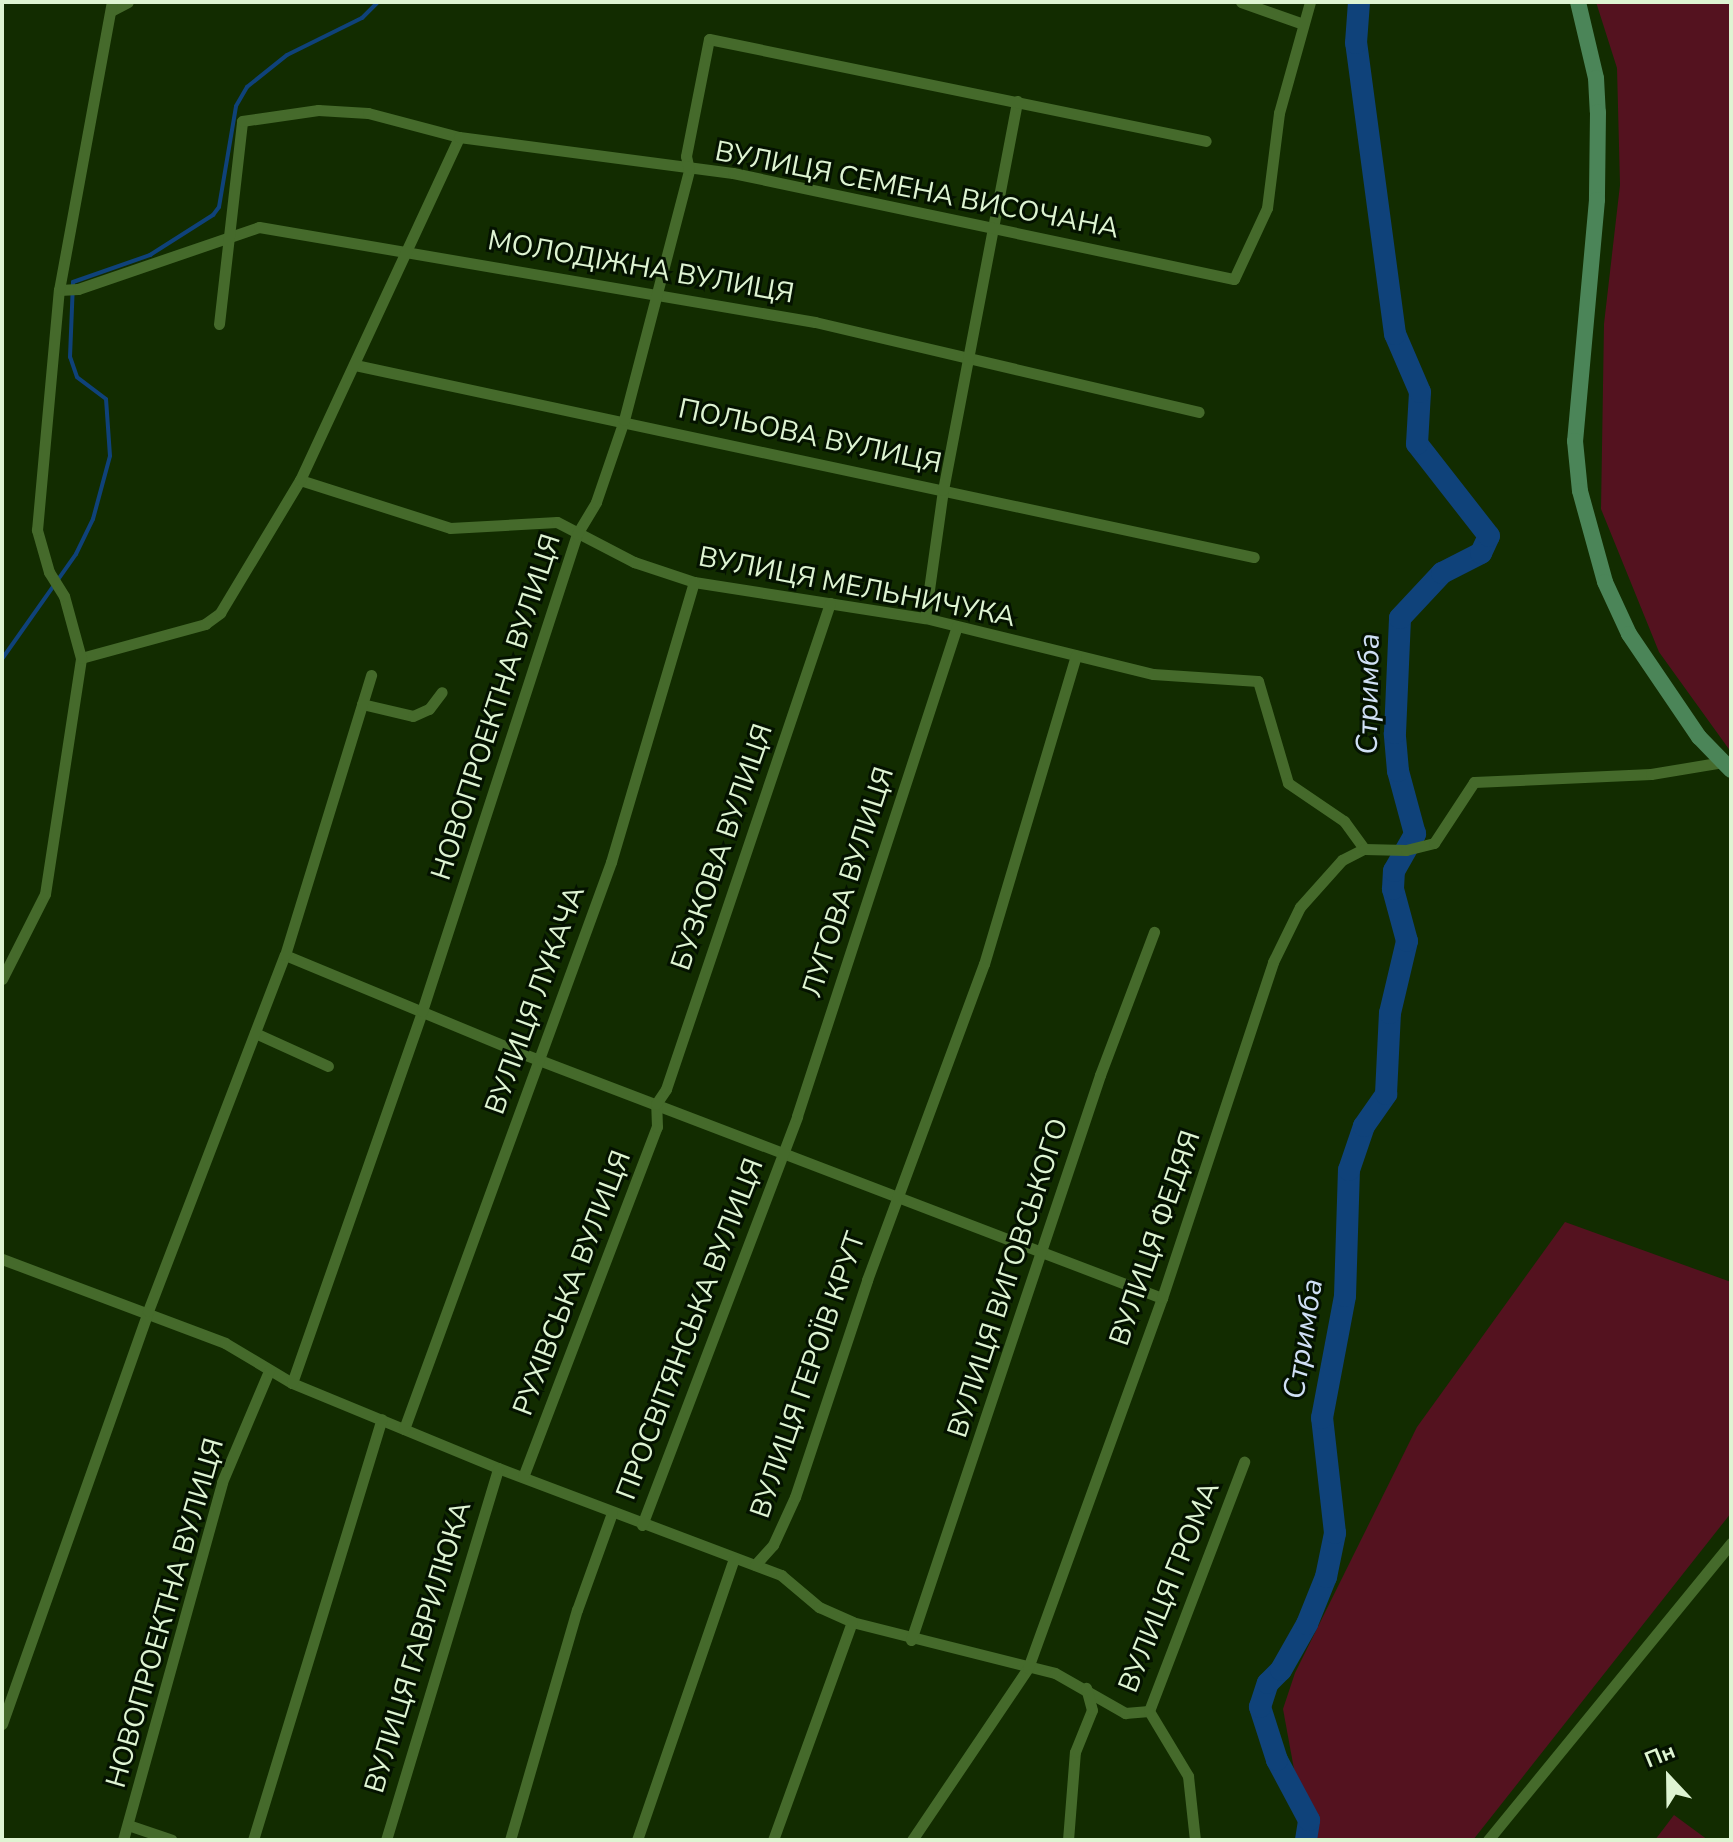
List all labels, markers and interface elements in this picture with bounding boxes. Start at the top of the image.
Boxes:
street label: ВУЛИЦЯ СЕМЕНА ВИСОЧАНА [712,134,1122,246]
street label: МОЛОДІЖНА ВУЛИЦЯ [485,223,797,311]
street label: ПОЛЬОВА ВУЛИЦЯ [675,392,945,480]
street label: НОВОПРОЕКТНА ВУЛИЦЯ [424,530,568,884]
street label: ВУЛИЦЯ МЕЛЬНИЧУКА [696,540,1018,634]
water label: Стримба [1350,633,1388,755]
street label: БУЗКОВА ВУЛИЦЯ [664,719,780,975]
street label: ЛУГОВА ВУЛИЦЯ [795,763,901,1001]
street label: ВУЛИЦЯ ЛУКАЧА [478,881,592,1119]
street label: ВУЛИЦЯ ВИГОВСЬКОГО [940,1114,1076,1442]
street label: ВУЛИЦЯ ФЕДЯЯ [1102,1126,1208,1350]
street label: РУХІВСЬКА ВУЛИЦЯ [506,1146,638,1420]
street label: ПРОСВІТЯНСЬКА ВУЛИЦЯ [609,1154,771,1504]
street label: ВУЛИЦЯ ГЕРОЇВ КРУТ [743,1228,873,1522]
water label: Стримба [1277,1276,1331,1402]
street label: НОВОПРОЕКТНА ВУЛИЦЯ [99,1434,231,1792]
street label: ВУЛИЦЯ ГРОМА [1111,1477,1227,1697]
street label: ВУЛИЦЯ ГАВРИЛЮКА [358,1497,478,1797]
text: Пн [1640,1736,1680,1775]
north arrow [1629,1738,1709,1818]

